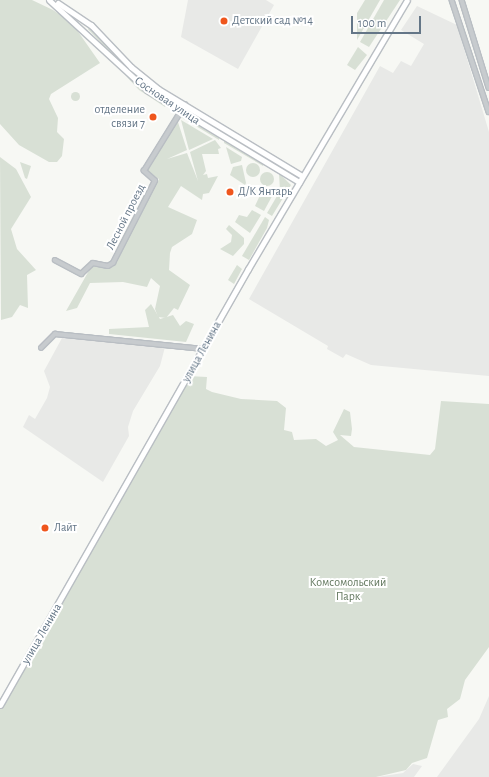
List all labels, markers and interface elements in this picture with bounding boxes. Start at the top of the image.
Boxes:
scale bar [353,8,423,34]
place label: Детский сад №14 [232,14,313,28]
marker: Детский сад №14 [219,16,229,26]
text: 100 m [358,17,386,29]
street label: Сосновая улица [131,74,203,128]
place label: отделение связи 7 [94,103,145,131]
marker: отделение связи 7 [148,112,158,122]
street label: Лесной проезд [103,182,149,252]
place label: Д/К Янтарь [238,185,292,199]
marker: Д/К Янтарь [225,187,235,197]
street label: улица Ленина [179,319,225,385]
place label: Лайт [54,521,77,535]
marker: Лайт [39,522,51,534]
park label: Комсомольский Парк [310,576,386,604]
street label: улица Ленина [19,601,65,667]

